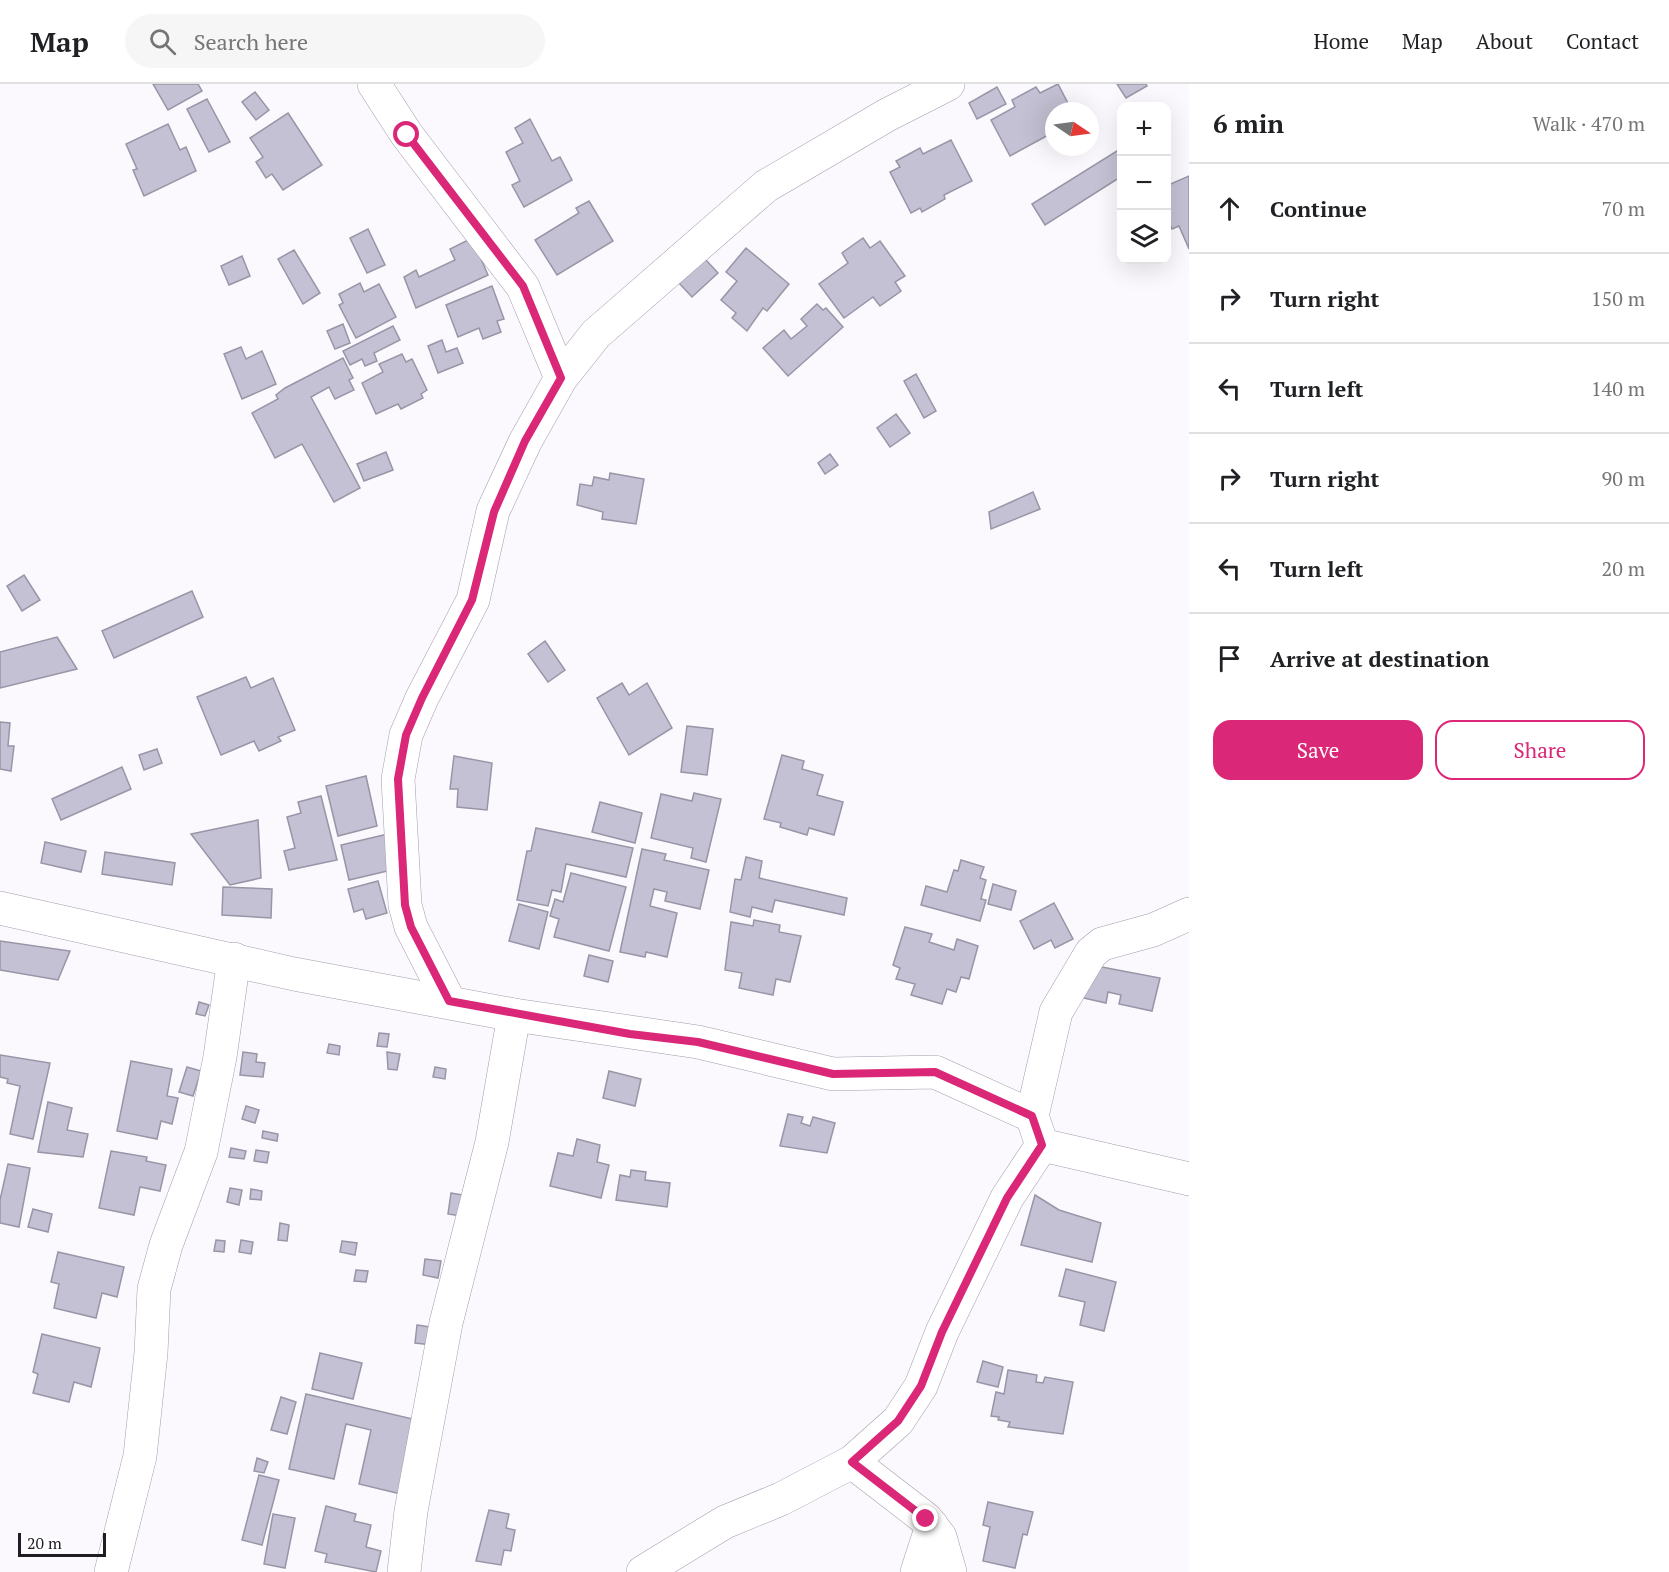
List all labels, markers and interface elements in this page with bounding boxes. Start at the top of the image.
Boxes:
search box [125,14,545,68]
text: Map [30,23,89,60]
icon: search [146,25,179,58]
text: Search here [194,27,308,56]
text: Home [1313,27,1369,55]
text: Map [1402,27,1443,55]
text: About [1476,27,1533,55]
text: Contact [1566,27,1639,55]
north arrow [1045,102,1099,156]
map controls [1117,102,1171,264]
button: + [1117,102,1171,156]
text: 6 min [1213,106,1284,140]
text: Walk · 470 m [1533,110,1645,137]
route start [393,121,419,147]
button: − [1117,156,1171,210]
icon: ahead [1213,192,1246,225]
text: Continue [1270,194,1367,223]
text: 70 m [1602,195,1645,222]
button: layers [1117,210,1171,264]
icon: right [1213,282,1246,315]
text: Turn right [1270,284,1379,313]
text: 150 m [1591,285,1645,312]
icon: left [1213,372,1246,405]
text: Turn left [1270,374,1363,403]
text: 140 m [1591,375,1645,402]
icon: right [1213,462,1246,495]
text: Turn right [1270,464,1379,493]
text: 90 m [1602,465,1645,492]
icon: left [1213,552,1246,585]
text: Turn left [1270,554,1363,583]
text: 20 m [1602,555,1645,582]
icon: arrive [1213,642,1246,675]
text: Arrive at destination [1270,644,1489,673]
button: Save [1213,720,1423,780]
button: Share [1435,720,1645,780]
route end [912,1505,938,1531]
scale bar [18,1530,106,1558]
text: 20 m [27,1532,62,1554]

